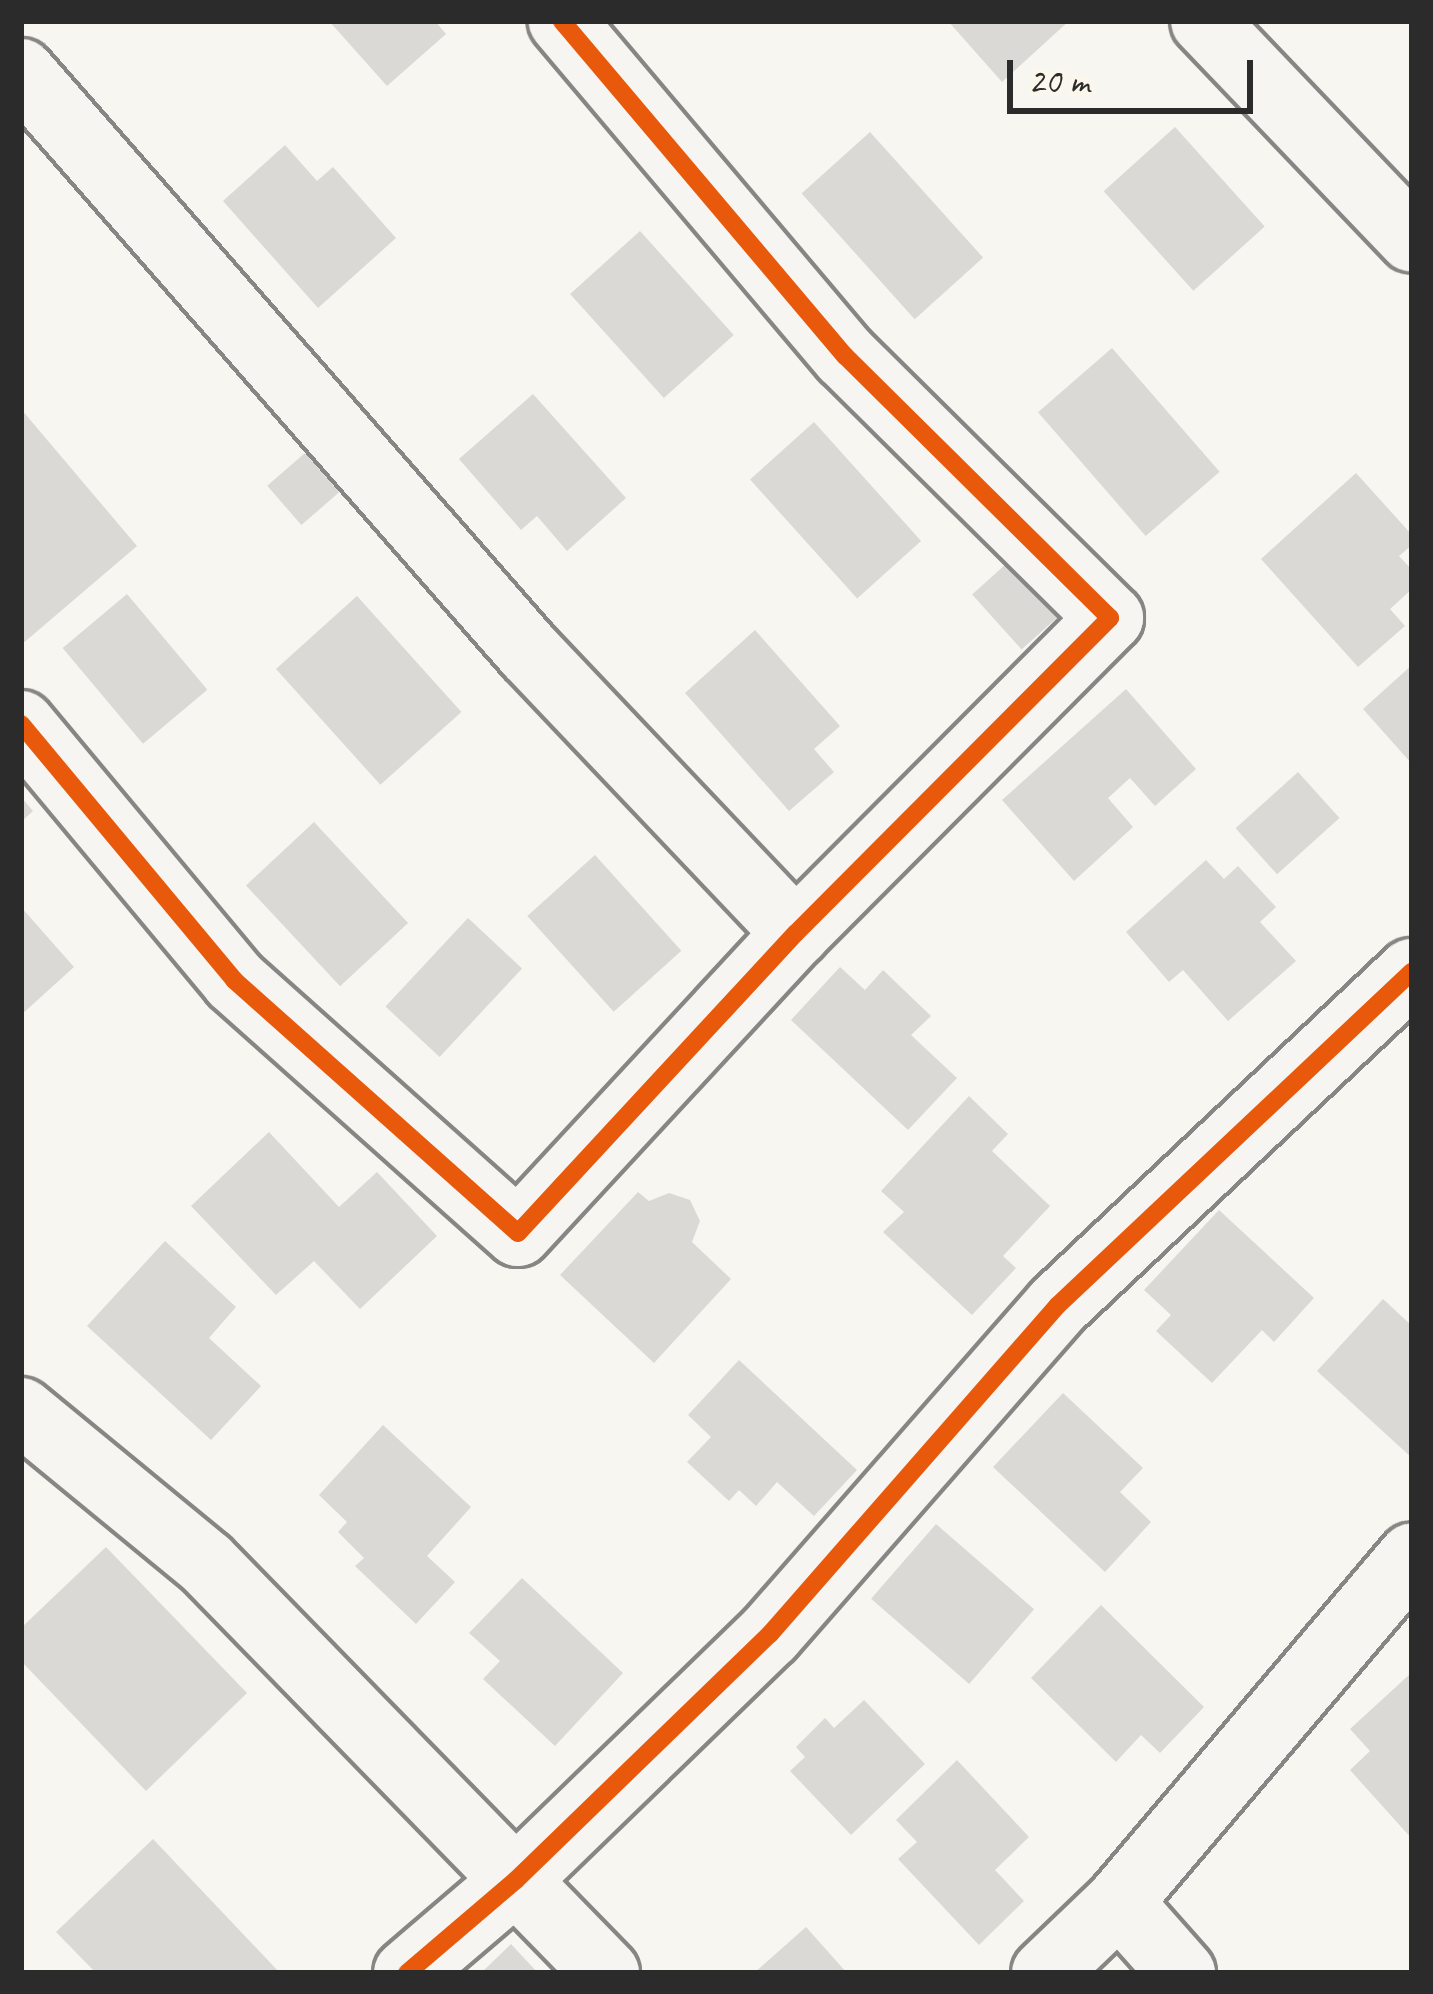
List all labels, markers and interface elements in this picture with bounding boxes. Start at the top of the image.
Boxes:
scale bar [1013,36,1259,110]
text: 20 m [1028,58,1089,104]

